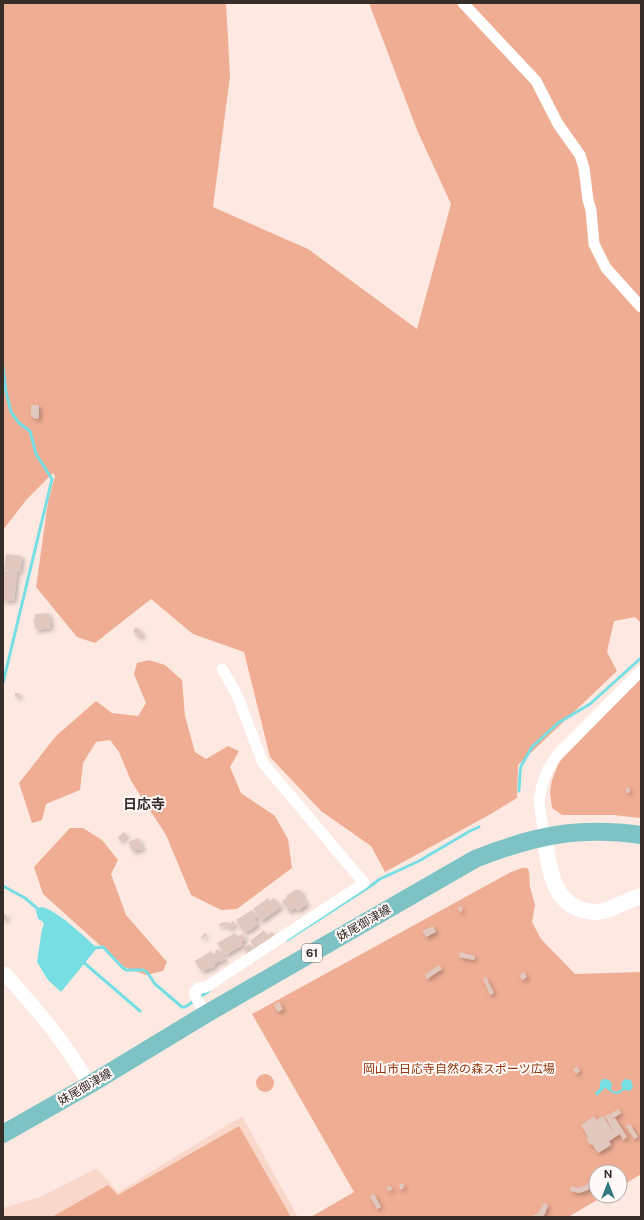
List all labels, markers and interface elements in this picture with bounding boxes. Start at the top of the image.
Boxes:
district label: 日応寺 [123,796,165,812]
street label: 妹尾御津線 [335,902,393,944]
road number: 61 [302,944,322,962]
park label: 岡山市日応寺自然の森スポーツ広場 [363,1062,555,1076]
street label: 妹尾御津線 [56,1066,114,1108]
north arrow [588,1164,628,1204]
text: N [604,1168,612,1180]

